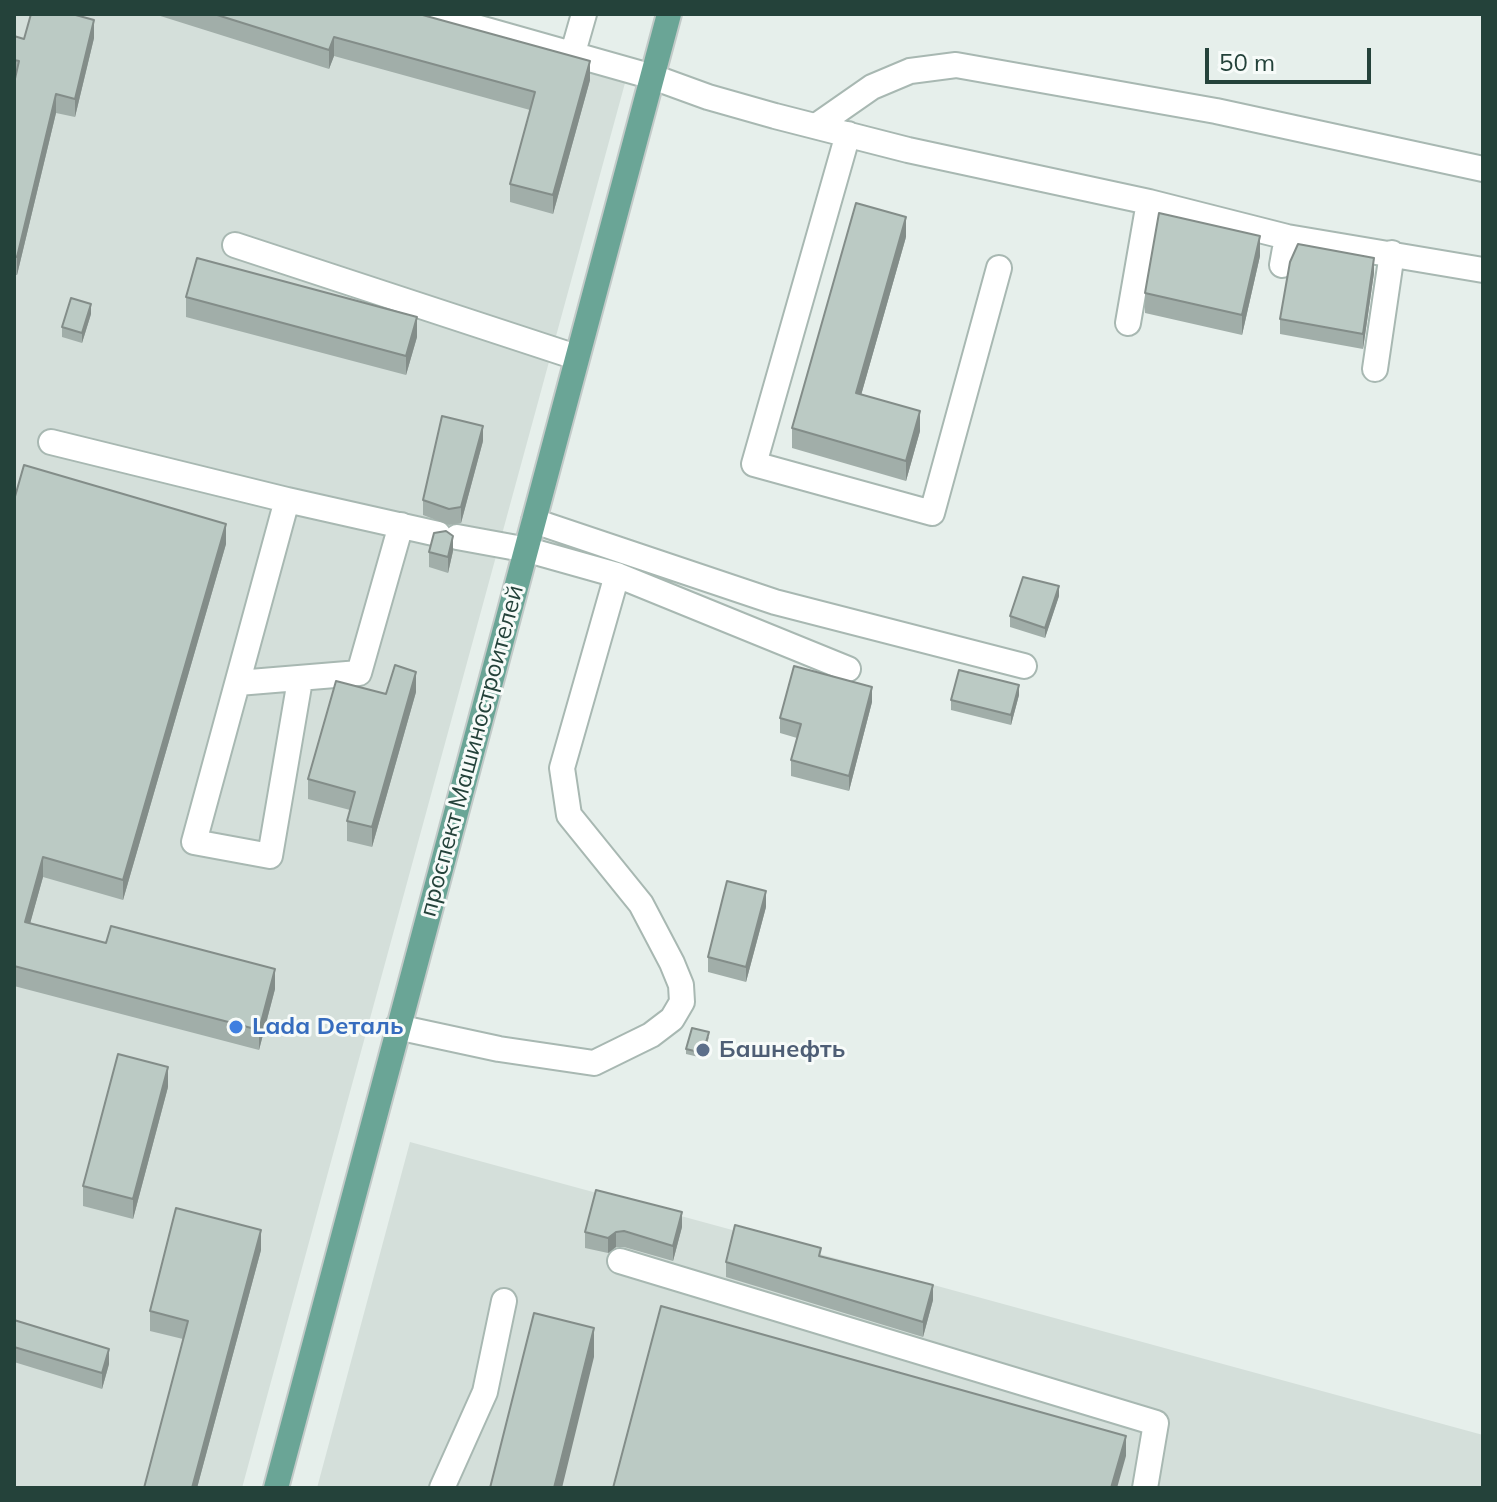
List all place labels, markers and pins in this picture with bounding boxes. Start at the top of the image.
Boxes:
place label: Lada Dеталь [252,1013,403,1041]
marker: Lada Dеталь [227,1018,245,1036]
place label: Башнефть [719,1036,845,1064]
marker: Башнефть [694,1041,712,1059]

